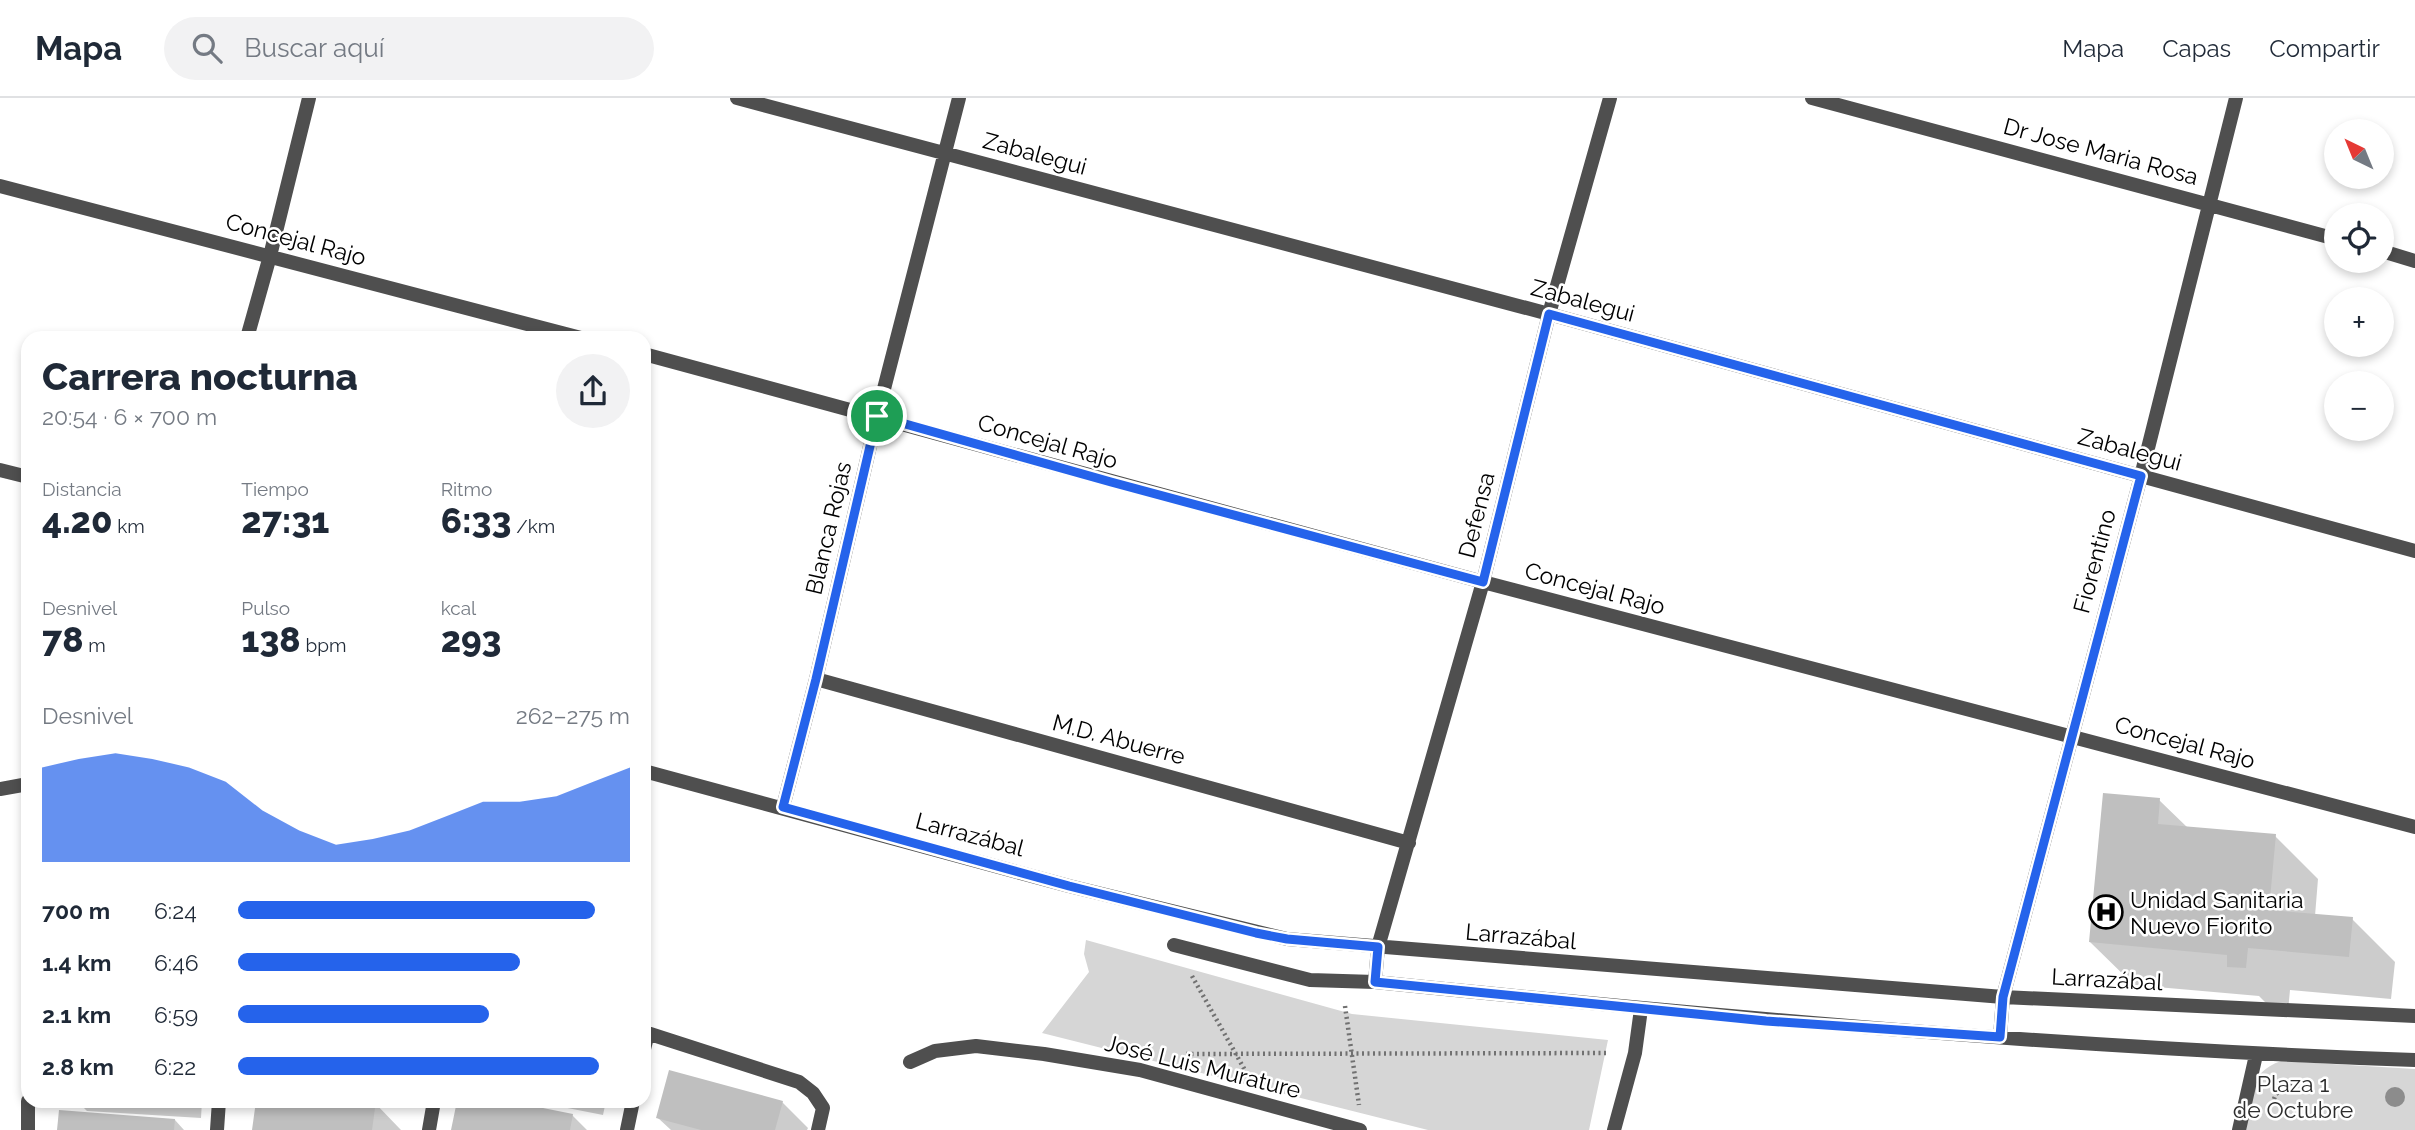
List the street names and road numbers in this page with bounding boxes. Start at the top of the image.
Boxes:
street label: Dr Jose Maria Rosa [2001,112,2201,190]
street label: Zabalegui [980,126,1090,180]
street label: Concejal Rajo [223,207,369,271]
street label: Zabalegui [1528,273,1638,327]
street label: Concejal Rajo [975,408,1121,474]
street label: Zabalegui [2075,422,2185,476]
street label: Blanca Rojas [800,459,856,597]
street label: Defensa [1452,469,1500,561]
street label: Fiorentino [2067,506,2121,616]
street label: Concejal Rajo [1522,556,1668,620]
street label: M.D. Abuerre [1050,708,1188,770]
street label: Concejal Rajo [2112,710,2258,774]
street label: Larrazábal [913,807,1028,862]
street label: Larrazábal [1464,918,1578,954]
street label: Larrazábal [2051,963,2164,995]
street label: José Luis Murature [1102,1029,1304,1103]

